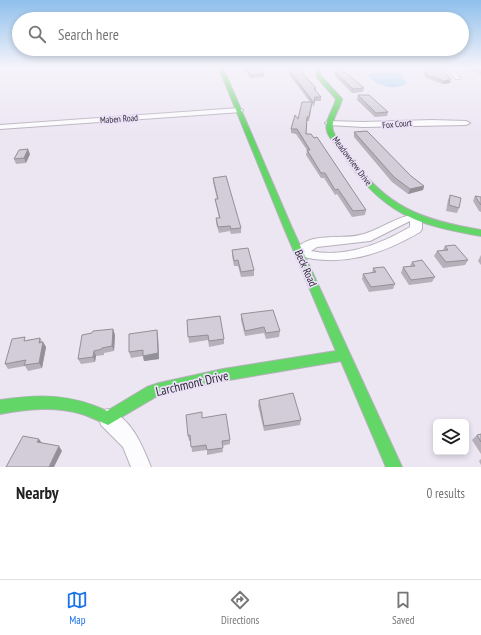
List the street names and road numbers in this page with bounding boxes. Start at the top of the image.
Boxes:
street label: Maben Road [100,112,138,125]
street label: Fox Court [382,117,413,130]
street label: Meadowview Drive [330,134,375,188]
street label: Beck Road [292,247,320,289]
street label: Larchmont Drive [154,367,230,400]

